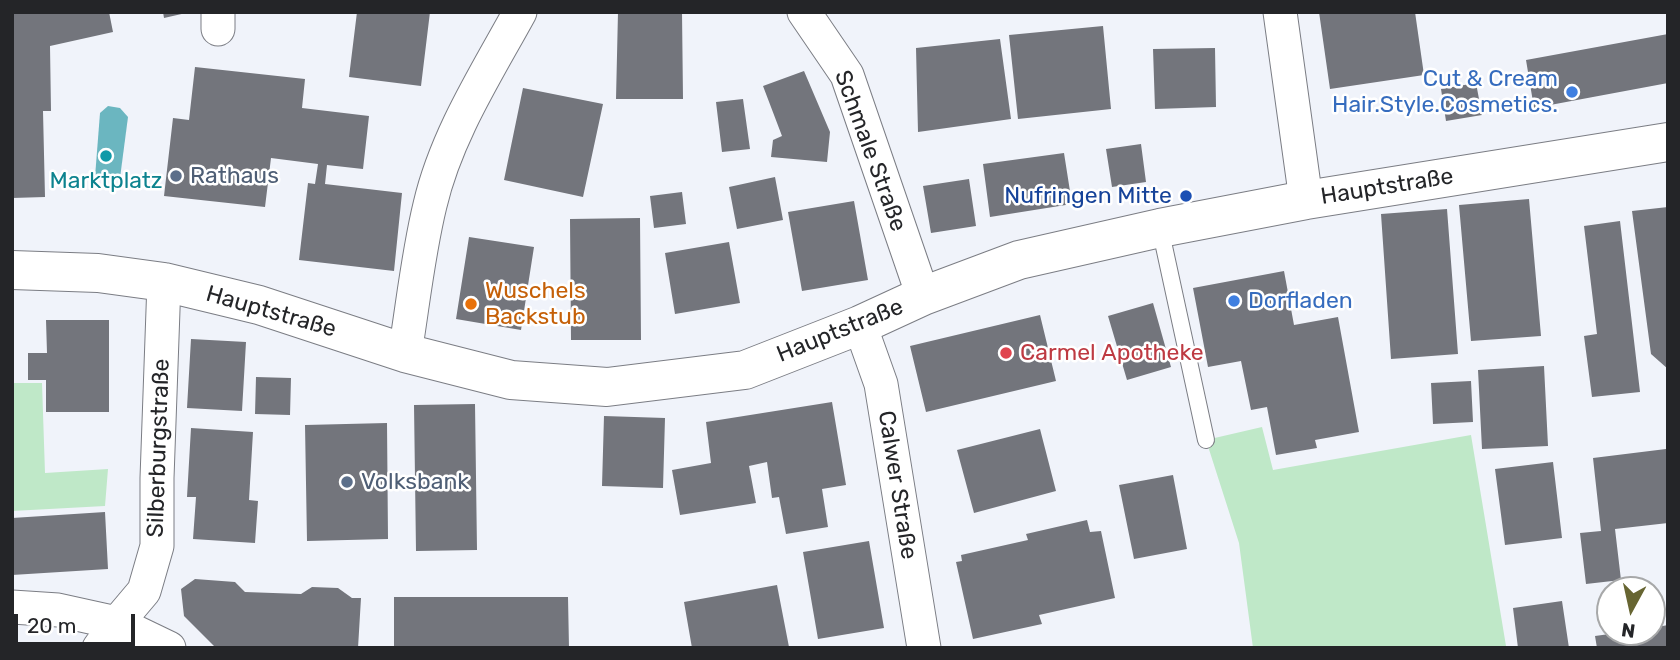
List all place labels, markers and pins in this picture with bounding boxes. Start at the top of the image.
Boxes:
place label: Cut & Cream Hair.Style.Cosmetics. [1332,65,1558,119]
marker: Cut & Cream Hair.Style.Cosmetics. [1564,84,1580,100]
marker: Marktplatz [98,148,114,164]
place label: Rathaus [190,162,279,190]
place label: Marktplatz [49,167,163,195]
marker: Rathaus [168,168,184,184]
place label: Nufringen Mitte [1004,182,1172,210]
marker: Nufringen Mitte [1178,188,1194,204]
place label: Wuschels Backstub [485,277,586,331]
place label: Dorfladen [1248,287,1353,315]
marker: Dorfladen [1226,293,1242,309]
marker: Wuschels Backstub [463,296,479,312]
place label: Carmel Apotheke [1020,339,1204,367]
marker: Carmel Apotheke [998,345,1014,361]
place label: Volksbank [361,468,469,496]
marker: Volksbank [339,474,355,490]

